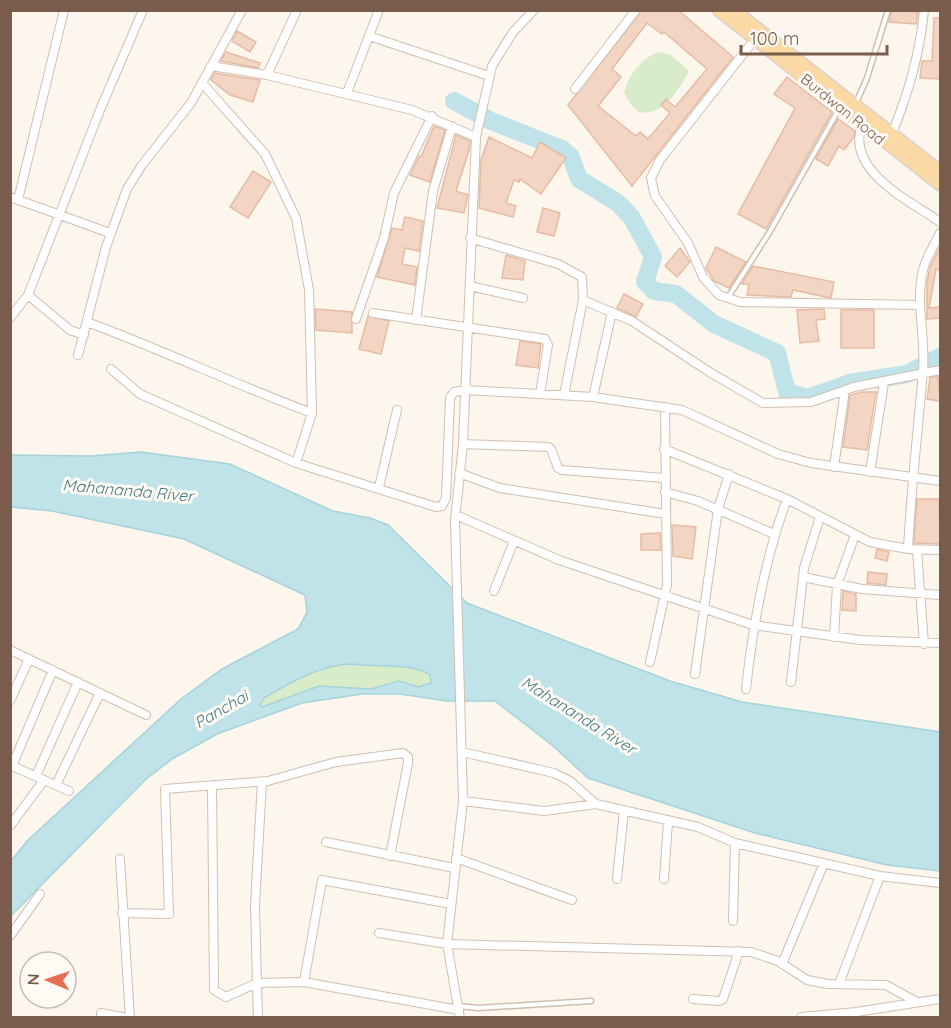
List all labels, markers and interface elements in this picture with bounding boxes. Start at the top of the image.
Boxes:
scale bar [741,18,886,56]
text: 100 m [750,27,799,50]
street label: Burdwan Road [797,69,889,149]
water label: Mahananda River [62,474,196,506]
water label: Mahananda River [518,672,642,759]
water label: Panchai [190,685,253,732]
north arrow [18,950,78,1010]
text: N [23,973,43,986]

